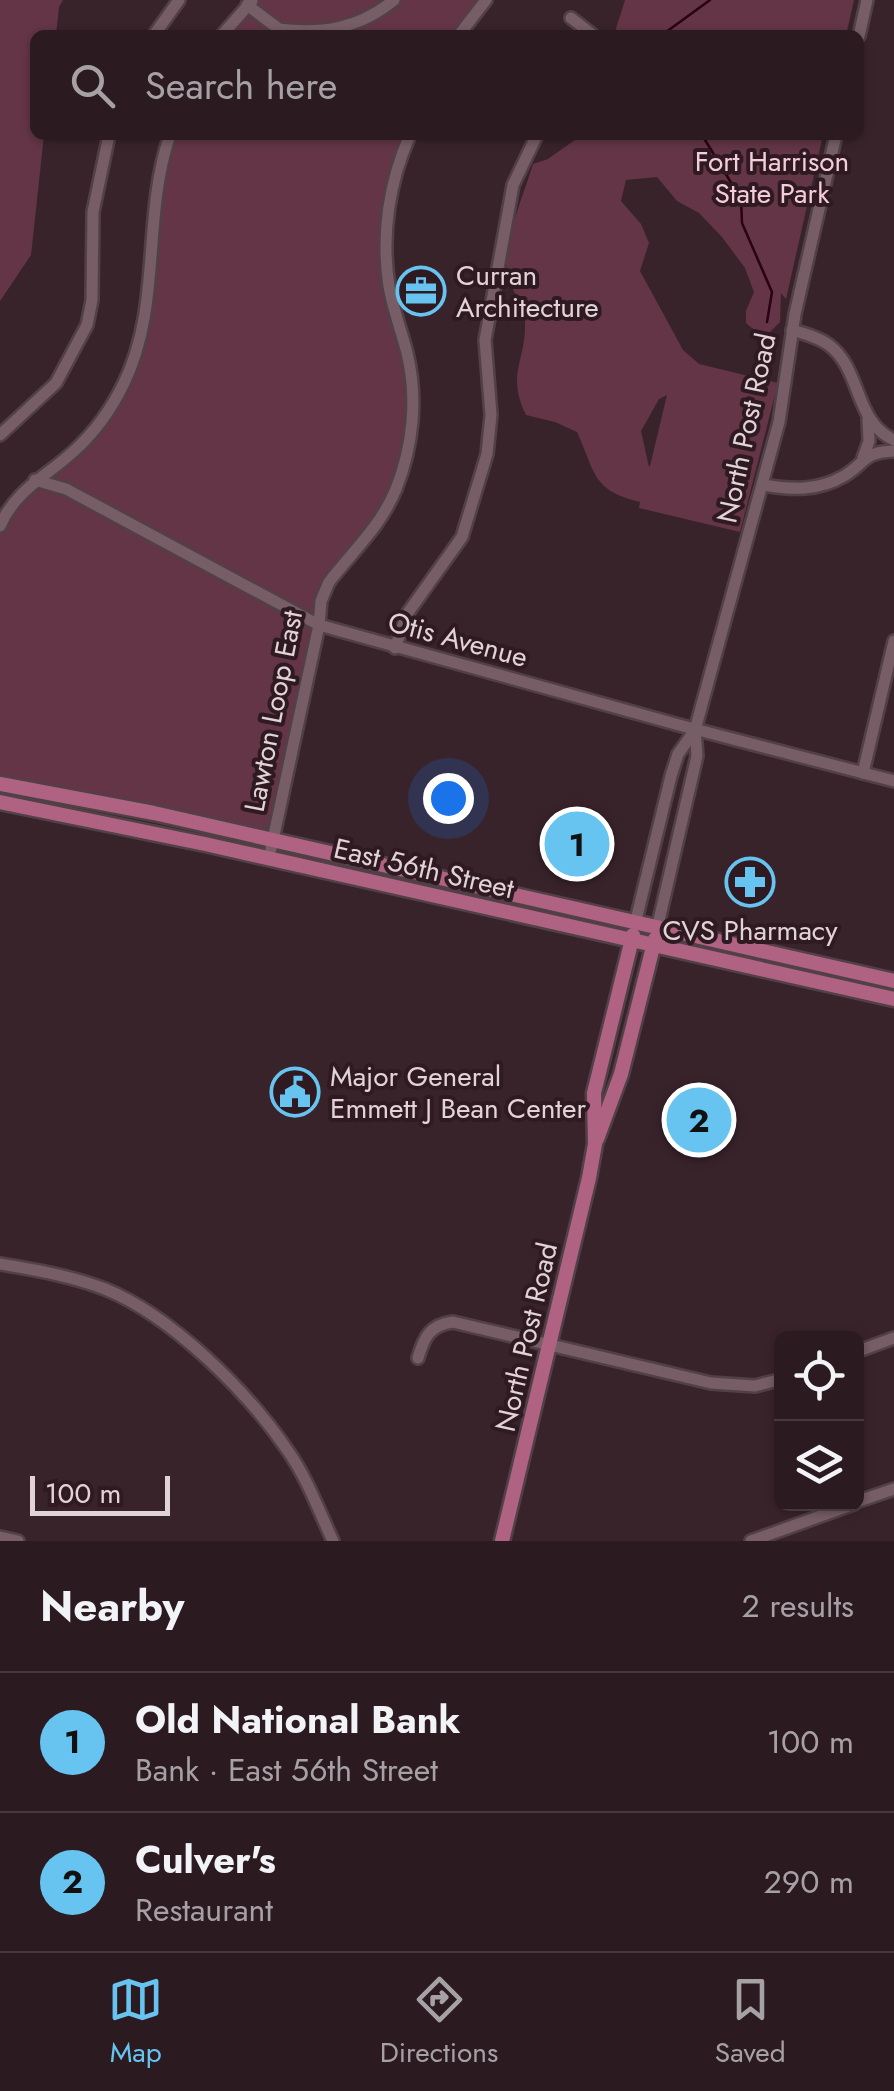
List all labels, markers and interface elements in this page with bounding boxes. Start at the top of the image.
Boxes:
search box [30,30,864,140]
icon: search [65,58,120,113]
text: Search here [145,58,337,113]
park label: Fort Harrison State Park [695,141,849,214]
place label: Curran Architecture [456,255,599,328]
office icon: Curran Architecture [395,265,447,317]
street label: North Post Road [706,329,787,527]
street label: Otis Avenue [383,601,532,678]
street label: Lawton Loop East [234,607,313,815]
your location [423,773,474,824]
pin: 1 [544,806,610,882]
street label: East 56th Street [330,828,518,909]
pharmacy icon: CVS Pharmacy [724,856,776,908]
place label: CVS Pharmacy [662,910,838,951]
place label: Major General Emmett J Bean Center [330,1056,587,1129]
public building icon: Major General Emmett J Bean Center [269,1066,321,1118]
pin: 2 [666,1082,732,1158]
street label: North Post Road [485,1238,568,1436]
map controls [774,1331,864,1511]
button: locate [774,1331,864,1421]
button: layers [774,1421,864,1511]
scale bar [30,1471,170,1516]
text: 100 m [45,1473,121,1514]
text: Nearby [40,1576,184,1637]
text: 2 results [742,1583,854,1629]
text: Old National Bank [135,1692,460,1747]
text: 1 [64,1719,81,1765]
text: 100 m [767,1719,854,1765]
text: Bank · East 56th Street [135,1747,438,1793]
text: Culver's [135,1832,276,1887]
text: 2 [62,1859,83,1905]
text: 290 m [764,1859,854,1905]
text: Restaurant [135,1887,273,1933]
tab: Map [108,1972,163,2073]
tab: Directions [380,1972,498,2073]
tab: Saved [715,1972,786,2073]

